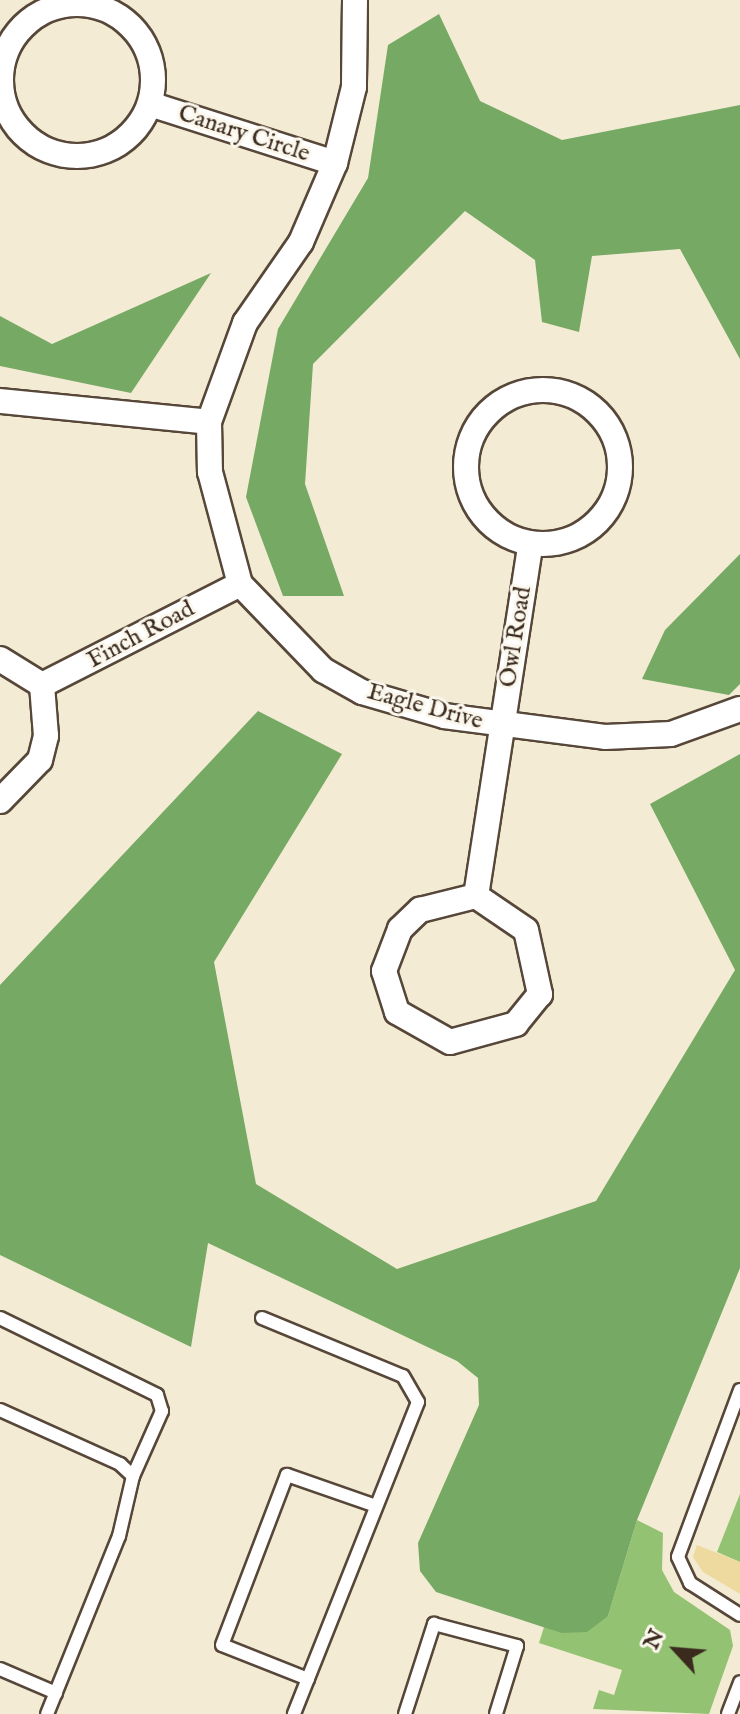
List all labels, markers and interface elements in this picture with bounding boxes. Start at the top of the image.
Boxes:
street label: Canary Circle [175,99,313,169]
street label: Owl Road [494,585,538,689]
street label: Finch Road [83,595,199,675]
street label: Eagle Drive [364,678,486,736]
north arrow [636,1610,716,1690]
text: N [638,1625,671,1654]

